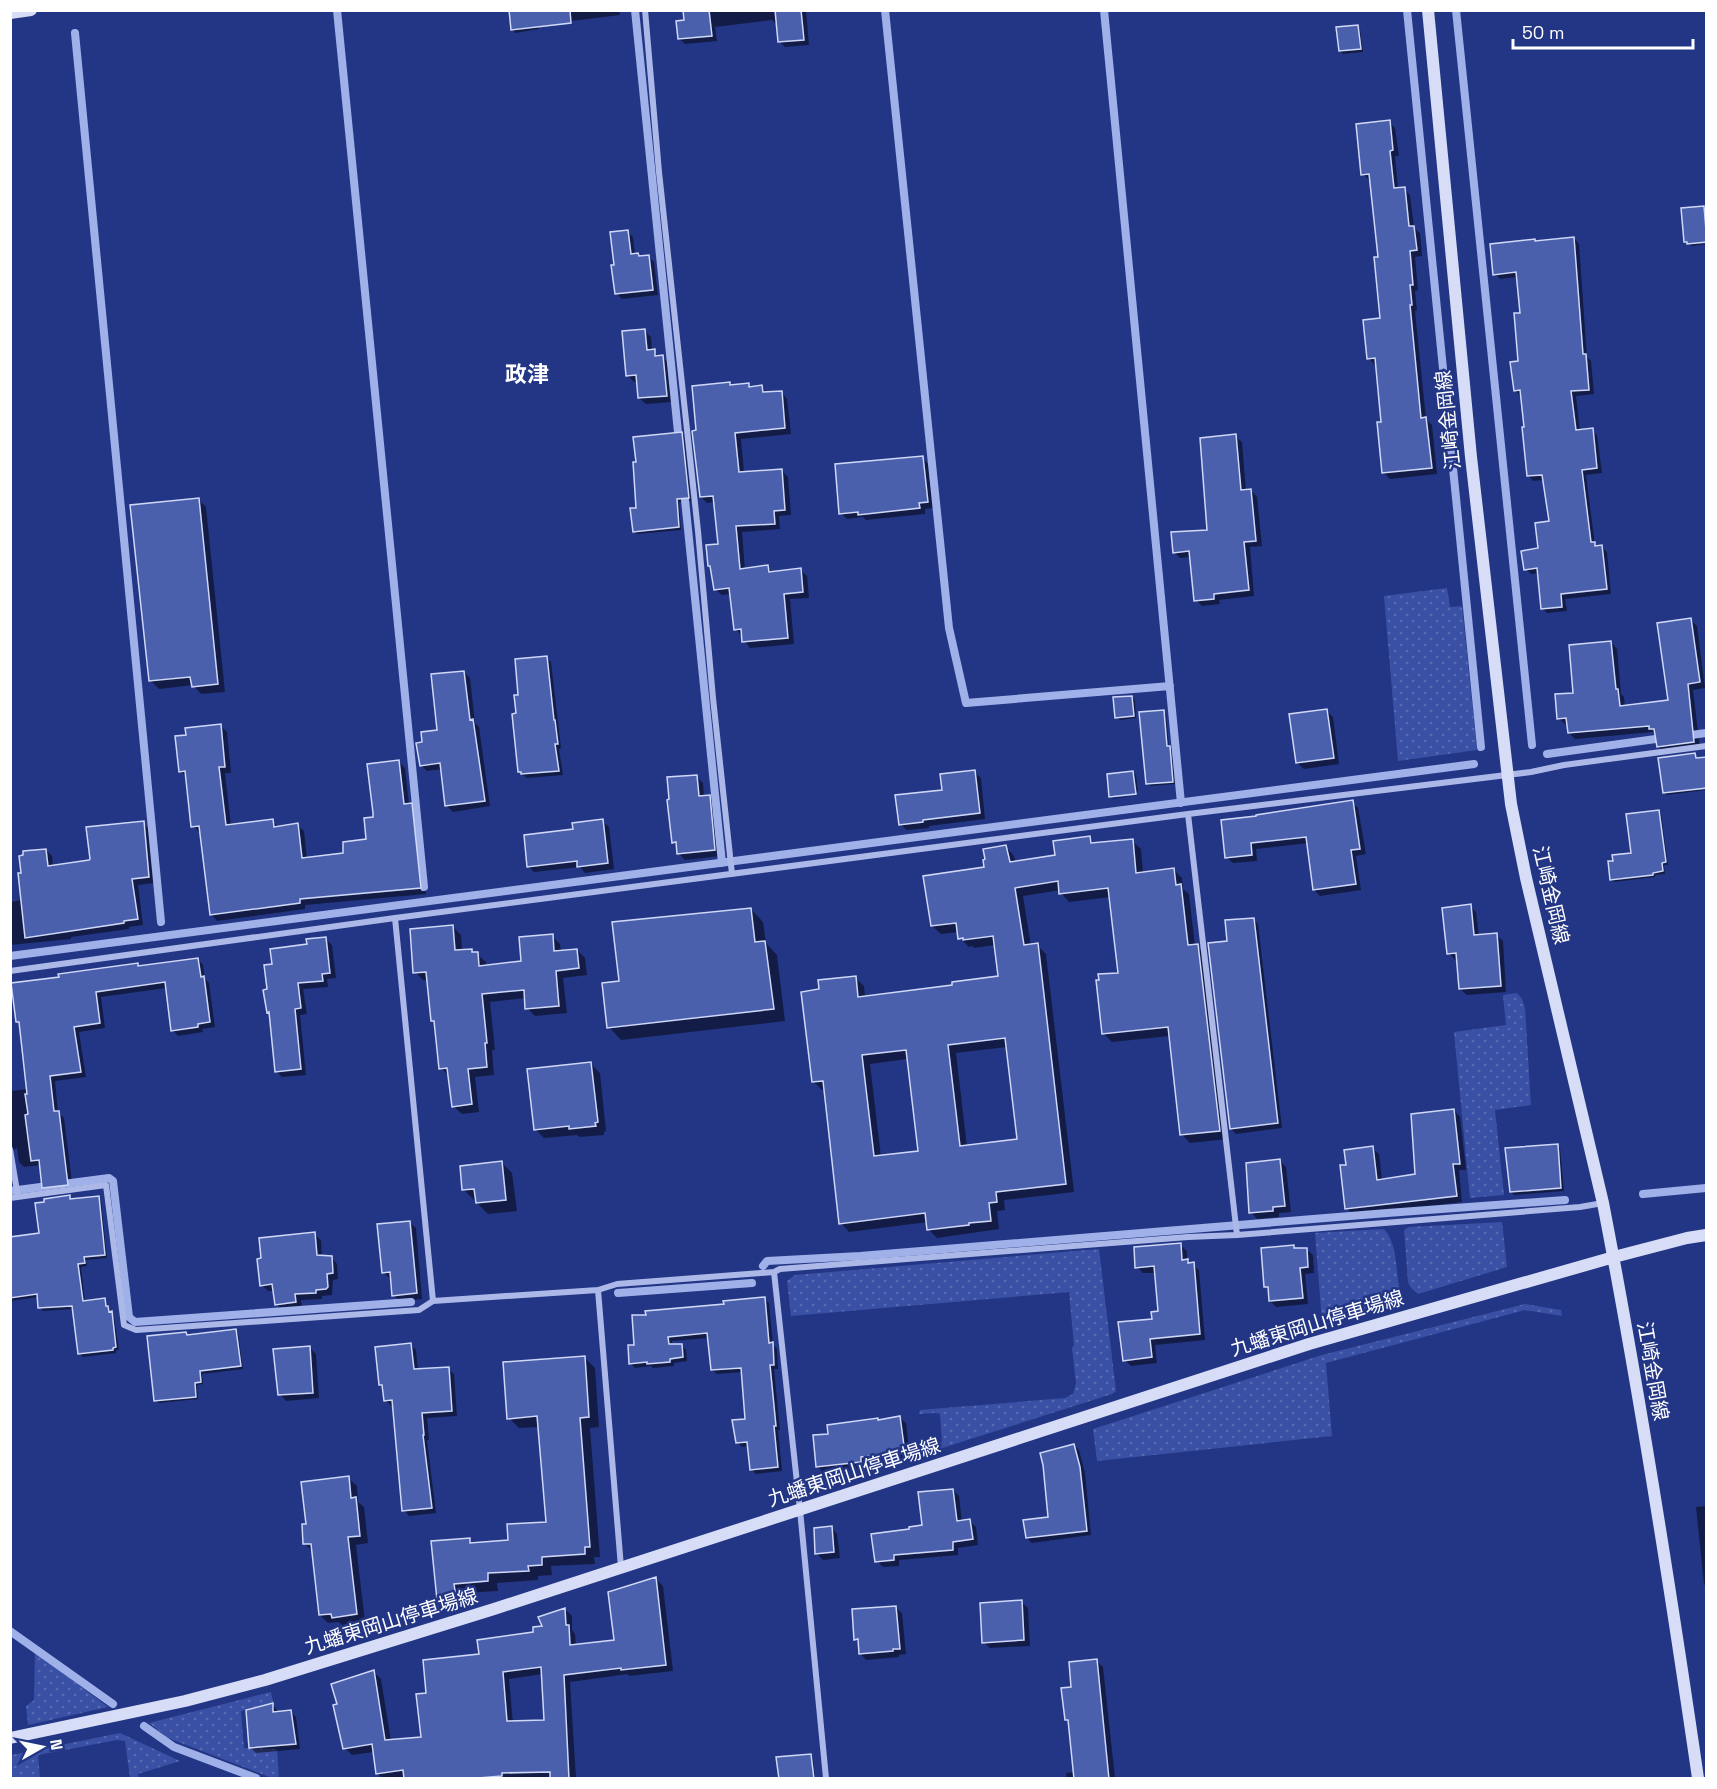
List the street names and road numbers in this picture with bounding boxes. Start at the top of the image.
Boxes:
street label: 江崎金岡線 [1430,369,1466,471]
street label: 江崎金岡線 [1527,843,1575,947]
street label: 九蟠東岡山停車場線 [1227,1284,1407,1362]
street label: 江崎金岡線 [1632,1320,1674,1422]
street label: 九蟠東岡山停車場線 [764,1432,944,1512]
street label: 九蟠東岡山停車場線 [301,1582,481,1660]

